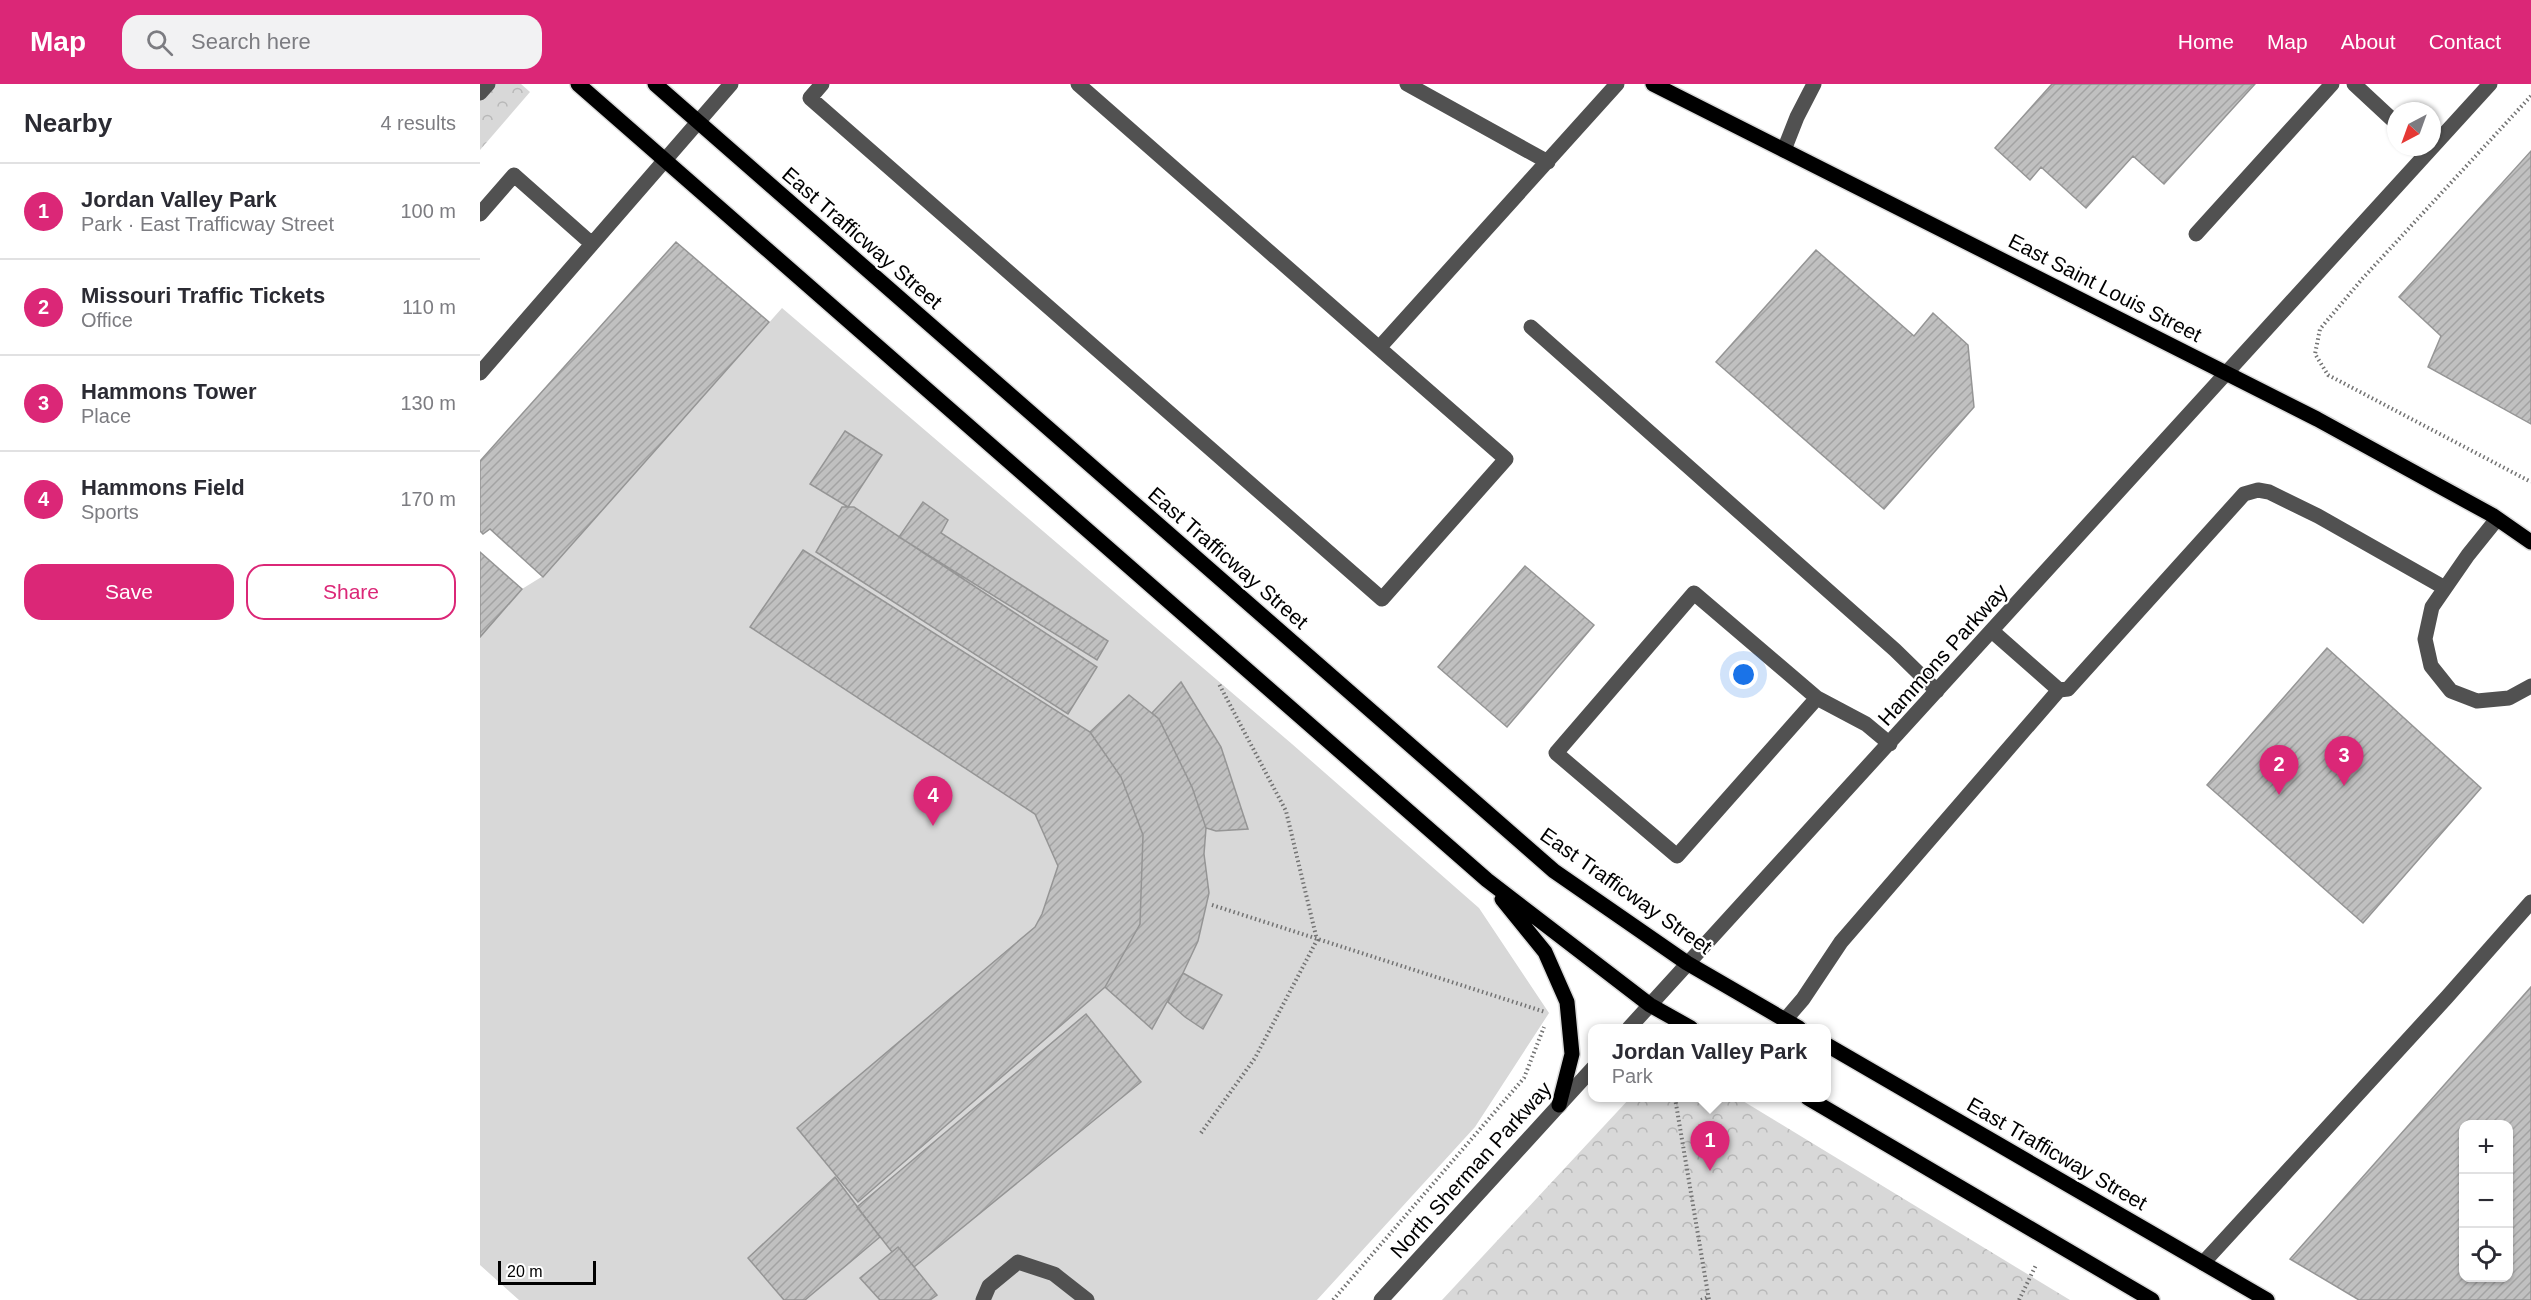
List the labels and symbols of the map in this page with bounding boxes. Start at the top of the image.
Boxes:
north arrow [2387,102,2441,156]
street label: East Trafficway Street [778,162,947,313]
street label: East Saint Louis Street [2005,229,2206,346]
street label: East Trafficway Street [1144,482,1313,633]
street label: Hammons Parkway [1873,579,2012,730]
your location [1729,660,1758,689]
pin: 3 [2324,736,2364,786]
pin: 2 [2260,746,2298,795]
pin: 4 [914,776,952,826]
street label: East Trafficway Street [1536,823,1717,959]
street label: North Sherman Parkway [1386,1077,1556,1262]
street label: East Trafficway Street [1963,1093,2151,1215]
pin: 1 [1690,1122,1730,1171]
scale bar [498,1258,596,1286]

